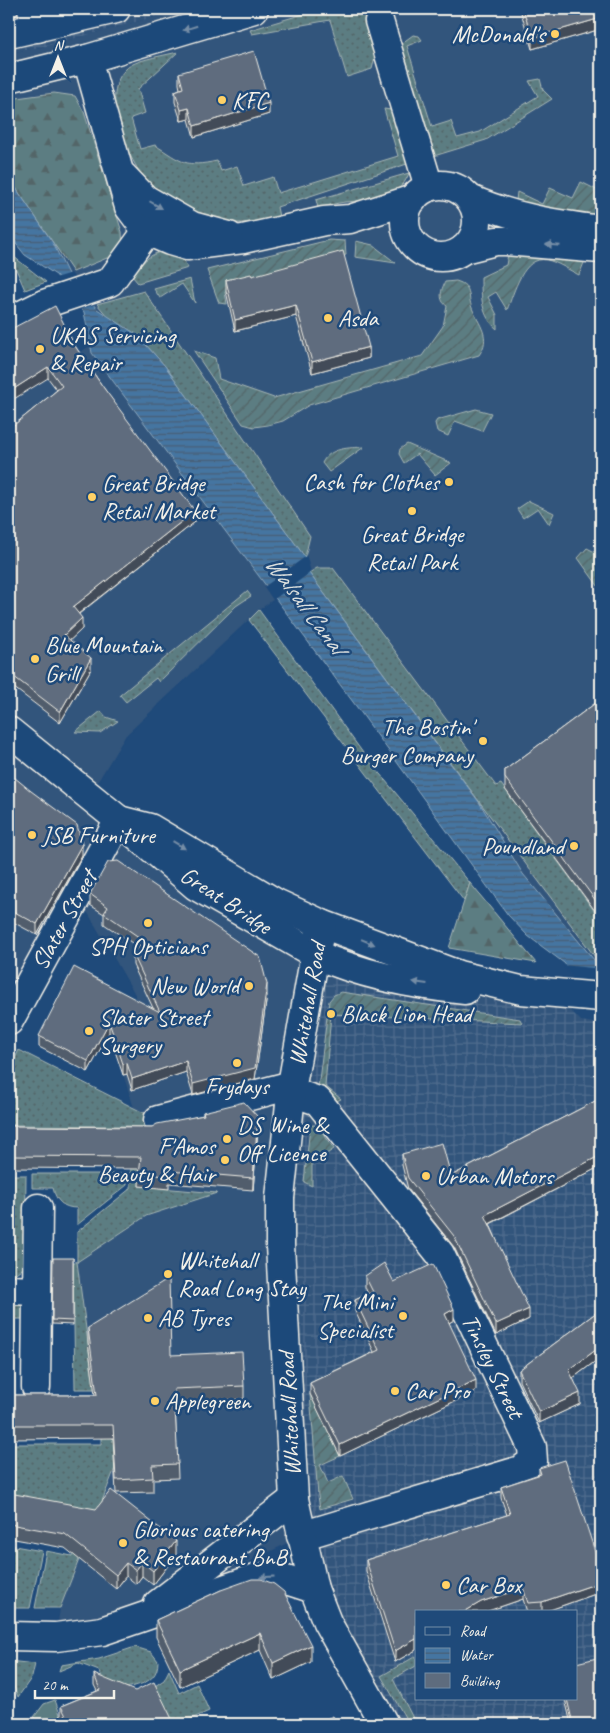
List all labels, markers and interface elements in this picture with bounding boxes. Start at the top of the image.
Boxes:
place label: McDonald's [452,19,548,49]
one-way arrow [183,24,198,32]
marker: McDonald's [549,28,561,40]
north arrow [32,32,82,82]
text: N [54,37,65,54]
place label: KFC [232,85,269,115]
marker: KFC [216,94,228,106]
one-way arrow [150,201,163,210]
one-way arrow [544,241,560,249]
place label: Asda [338,303,379,333]
marker: Asda [322,312,334,324]
place label: UKAS Servicing & Repair [50,320,178,378]
marker: UKAS Servicing & Repair [34,343,46,355]
place label: Cash for Clothes [303,467,441,497]
place label: Great Bridge Retail Market [102,468,217,526]
marker: Cash for Clothes [443,476,455,488]
marker: Great Bridge Retail Market [86,491,98,503]
marker: Great Bridge Retail Park [406,505,418,517]
place label: Great Bridge Retail Park [361,519,466,577]
water label: Walsall Canal [258,549,357,666]
place label: Blue Mountain Grill [45,630,164,688]
marker: Blue Mountain Grill [29,653,41,665]
place label: The Bostin' Burger Company [340,712,477,770]
marker: The Bostin' Burger Company [477,735,489,747]
place label: JSB Furniture [41,820,157,850]
marker: JSB Furniture [26,829,38,841]
place label: Poundland [482,831,568,861]
marker: Poundland [568,840,580,852]
one-way arrow [173,841,186,850]
street label: Great Bridge [175,859,279,942]
street label: Slater Street [24,862,105,975]
marker: SPH Opticians [142,917,154,929]
place label: SPH Opticians [89,931,209,961]
street label: Whitehall Road [281,937,333,1068]
one-way arrow [361,938,376,946]
place label: New World [150,971,243,1001]
one-way arrow [412,979,428,987]
marker: New World [243,980,255,992]
place label: Black Lion Head [341,999,475,1029]
place label: Slater Street Surgery [99,1002,211,1060]
marker: Black Lion Head [325,1008,337,1020]
marker: Slater Street Surgery [83,1025,95,1037]
marker: Frydays [231,1057,243,1069]
place label: Frydays [205,1071,270,1101]
place label: DS Wine & Off Licence [237,1110,330,1168]
place label: F'Amos Beauty & Hair [98,1131,217,1189]
marker: DS Wine & Off Licence [221,1133,233,1145]
marker: F'Amos Beauty & Hair [219,1154,231,1166]
place label: Urban Motors [436,1161,555,1191]
marker: Urban Motors [420,1170,432,1182]
place label: Whitehall Road Long Stay [178,1245,307,1303]
marker: Whitehall Road Long Stay [162,1268,174,1280]
place label: The Mini Specialist [317,1287,397,1345]
place label: AB Tyres [158,1303,232,1333]
street label: Tinsley Street [455,1309,532,1425]
marker: The Mini Specialist [397,1310,409,1322]
marker: AB Tyres [142,1312,154,1324]
street label: Whitehall Road [271,1348,307,1477]
place label: Car Pro [405,1376,472,1406]
marker: Car Pro [389,1385,401,1397]
place label: Applegreen [165,1386,252,1416]
marker: Applegreen [149,1395,161,1407]
place label: Glorious catering & Restaurant BnB [133,1514,288,1572]
marker: Glorious catering & Restaurant BnB [117,1537,129,1549]
place label: Car Box [456,1570,523,1600]
one-way arrow [259,1574,275,1582]
marker: Car Box [440,1579,452,1591]
legend [415,1610,578,1700]
text: Road [460,1622,487,1641]
text: Water [460,1646,494,1665]
scale bar [35,1668,114,1700]
text: Building [460,1672,500,1691]
text: 20 m [42,1676,69,1695]

